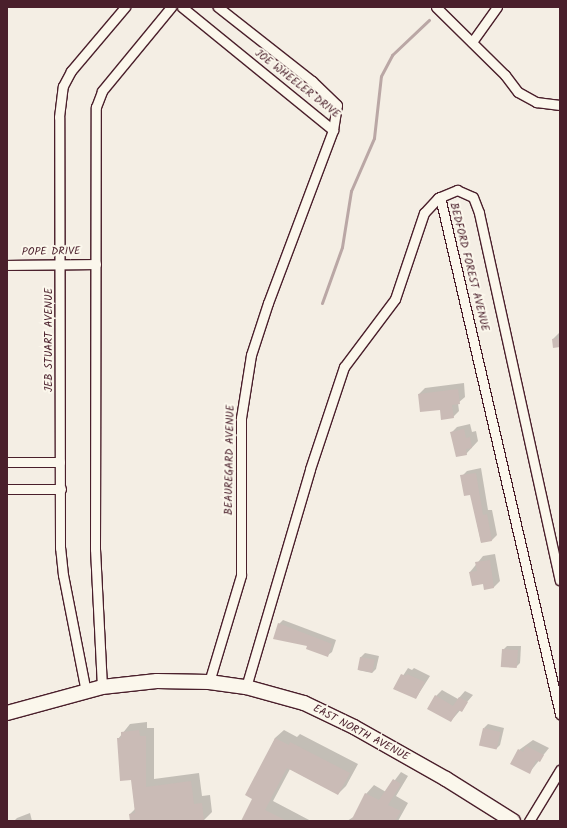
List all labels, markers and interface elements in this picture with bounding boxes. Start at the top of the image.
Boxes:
street label: JOE WHEELER DRIVE [252,47,342,121]
street label: BEDFORD FOREST AVENUE [447,201,491,333]
street label: POPE DRIVE [22,245,80,259]
street label: JEB STUART AVENUE [42,288,56,392]
street label: BEAUREGARD AVENUE [222,405,238,515]
street label: EAST NORTH AVENUE [311,702,411,764]

